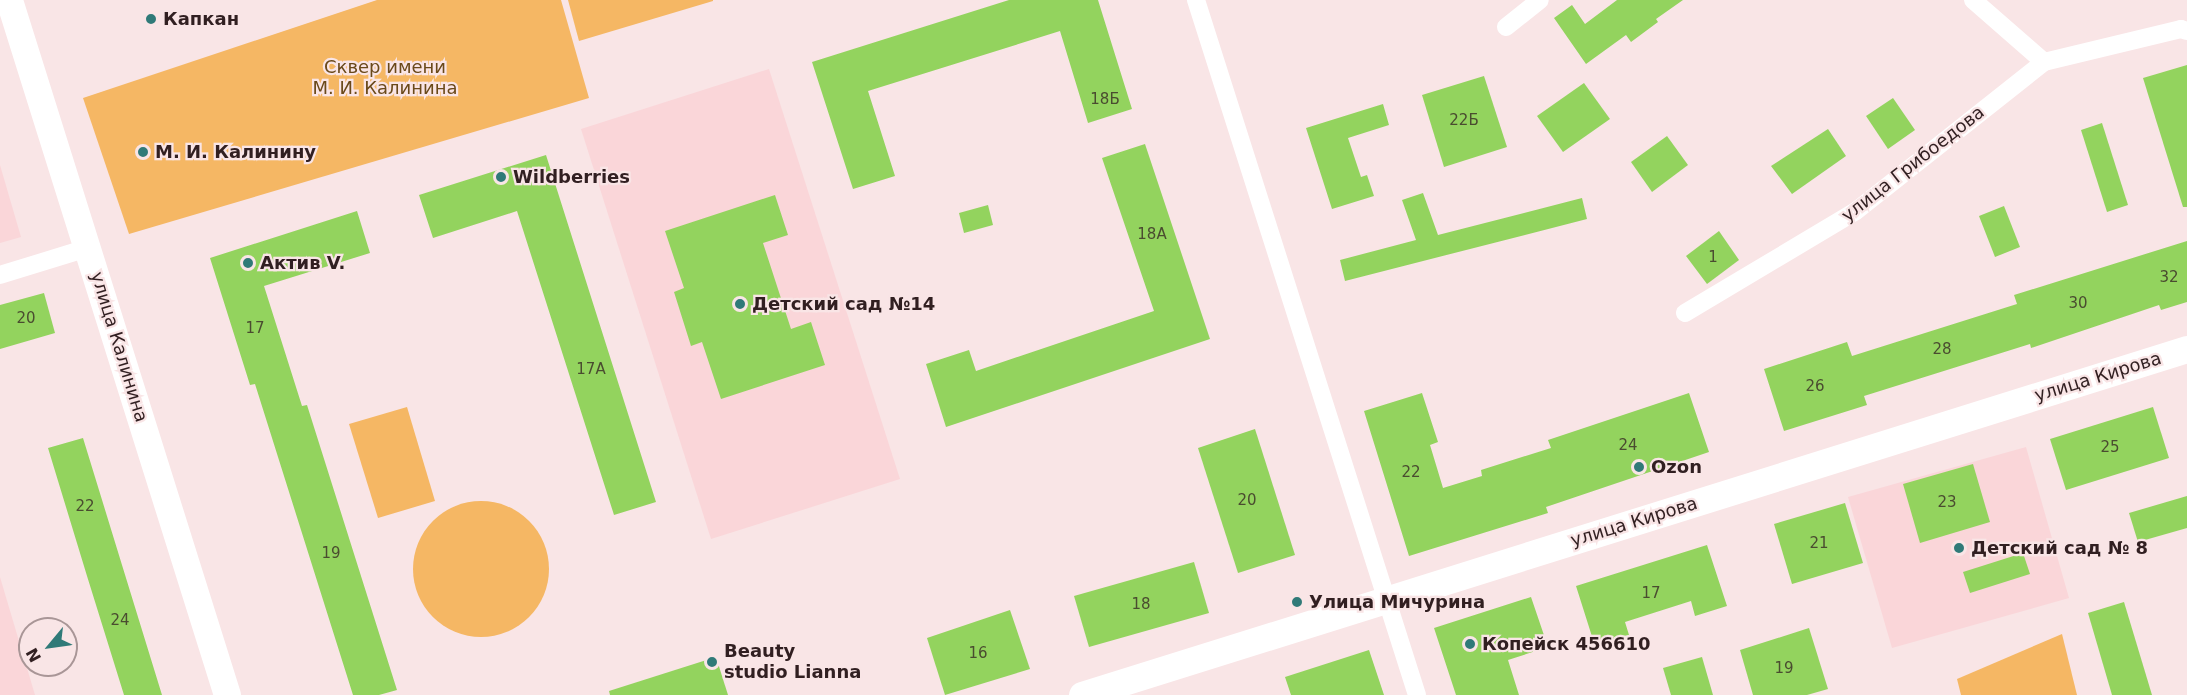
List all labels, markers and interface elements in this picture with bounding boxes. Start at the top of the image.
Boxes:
place label: Капкан [163,8,239,30]
marker: Капкан [144,12,158,26]
park label: Сквер имени М. И. Калинина [312,57,458,100]
house number: 18Б [1090,91,1120,109]
street label: улица Грибоедова [1837,102,1989,226]
house number: 22Б [1449,112,1479,130]
place label: М. И. Калинину [155,141,316,163]
marker: М. И. Калинину [136,145,150,159]
place label: Wildberries [513,166,630,188]
marker: Wildberries [494,170,508,184]
house number: 18А [1137,226,1167,244]
house number: 1 [1708,249,1718,267]
place label: Актив V. [260,252,345,274]
marker: Актив V. [241,256,255,270]
street label: улица Калинина [86,269,152,425]
house number: 32 [2159,269,2179,287]
place label: Детский сад №14 [752,293,935,315]
house number: 30 [2068,295,2088,313]
marker: Детский сад №14 [733,297,747,311]
house number: 20 [16,310,36,328]
house number: 17 [245,320,265,338]
house number: 28 [1932,341,1952,359]
street label: улица Кирова [2032,347,2164,407]
house number: 17А [576,361,606,379]
house number: 26 [1805,378,1825,396]
house number: 24 [1618,437,1638,455]
house number: 25 [2100,439,2120,457]
place label: Ozon [1651,456,1702,478]
marker: Ozon [1632,460,1646,474]
house number: 22 [1401,464,1421,482]
house number: 20 [1237,492,1257,510]
street label: улица Кирова [1568,492,1700,552]
house number: 23 [1937,494,1957,512]
house number: 22 [75,498,95,516]
house number: 21 [1809,535,1829,553]
place label: Детский сад № 8 [1971,537,2148,559]
marker: Детский сад № 8 [1952,541,1966,555]
house number: 19 [321,545,341,563]
house number: 17 [1641,585,1661,603]
place label: Улица Мичурина [1309,591,1485,613]
marker: Улица Мичурина [1290,595,1304,609]
house number: 18 [1131,596,1151,614]
house number: 24 [110,612,130,630]
north arrow [18,617,78,677]
place label: Копейск 456610 [1482,633,1651,655]
marker: Копейск 456610 [1463,637,1477,651]
place label: Beauty studio Lianna [724,641,861,684]
text: N [22,645,45,665]
house number: 16 [968,645,988,663]
marker: Beauty studio Lianna [705,655,719,669]
house number: 19 [1774,660,1794,678]

